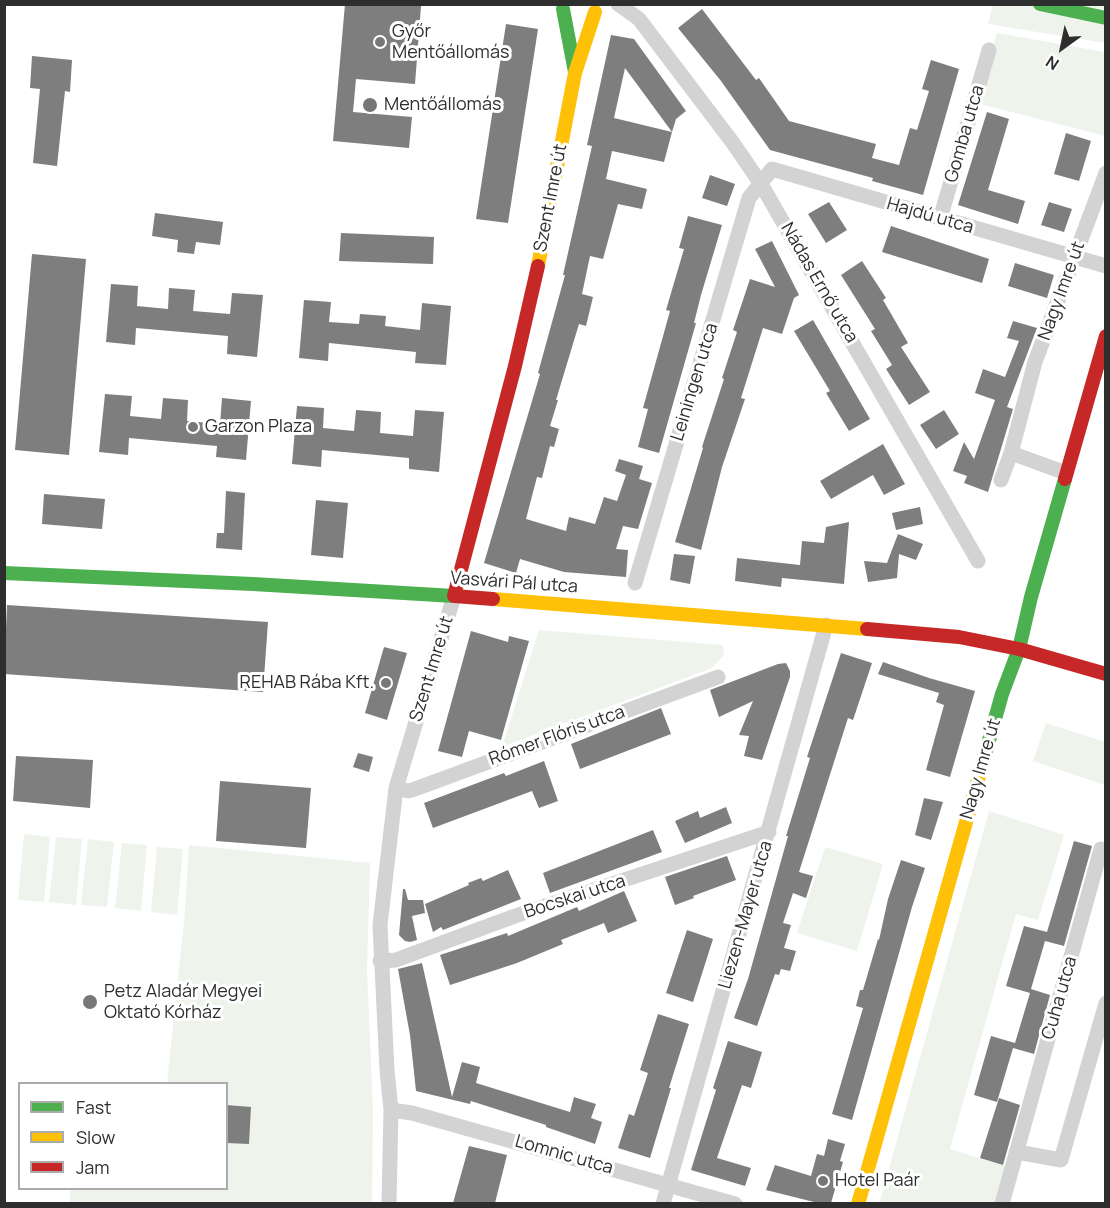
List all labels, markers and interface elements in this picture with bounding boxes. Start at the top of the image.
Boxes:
north arrow [1032,18,1092,78]
place label: Győr Mentőállomás [392,21,509,63]
marker: Győr Mentőállomás [373,35,387,49]
text: N [1041,51,1063,75]
street label: Gomba utca [941,83,989,185]
place label: Mentőállomás [384,94,501,116]
marker: Mentőállomás [361,96,379,114]
street label: Szent Imre út [530,142,572,254]
street label: Hajdú utca [884,193,976,239]
street label: Nádas Ernő utca [776,219,862,347]
street label: Nagy Imre út [1034,239,1090,343]
street label: Leiningen utca [667,320,723,444]
place label: Garzon Plaza [205,416,312,438]
marker: Garzon Plaza [186,420,200,434]
street label: Vasvári Pál utca [450,568,578,598]
street label: Szent Imre út [406,614,458,724]
place label: REHAB Rába Kft. [240,672,374,694]
marker: REHAB Rába Kft. [379,676,393,690]
street label: Rómer Flóris utca [486,701,628,771]
street label: Nagy Imre út [956,716,1006,822]
street label: Liezen-Mayer utca [715,838,777,992]
street label: Bocskai utca [522,870,628,924]
street label: Cuha utca [1038,954,1082,1042]
place label: Petz Aladár Megyei Oktató Kórház [104,981,262,1024]
marker: Petz Aladár Megyei Oktató Kórház [81,993,99,1011]
legend [18,1082,228,1190]
text: Fast [76,1095,111,1119]
text: Slow [76,1125,115,1149]
street label: Lomnic utca [512,1131,616,1179]
text: Jam [76,1155,110,1179]
place label: Hotel Paár [835,1170,920,1192]
marker: Hotel Paár [816,1174,830,1188]

